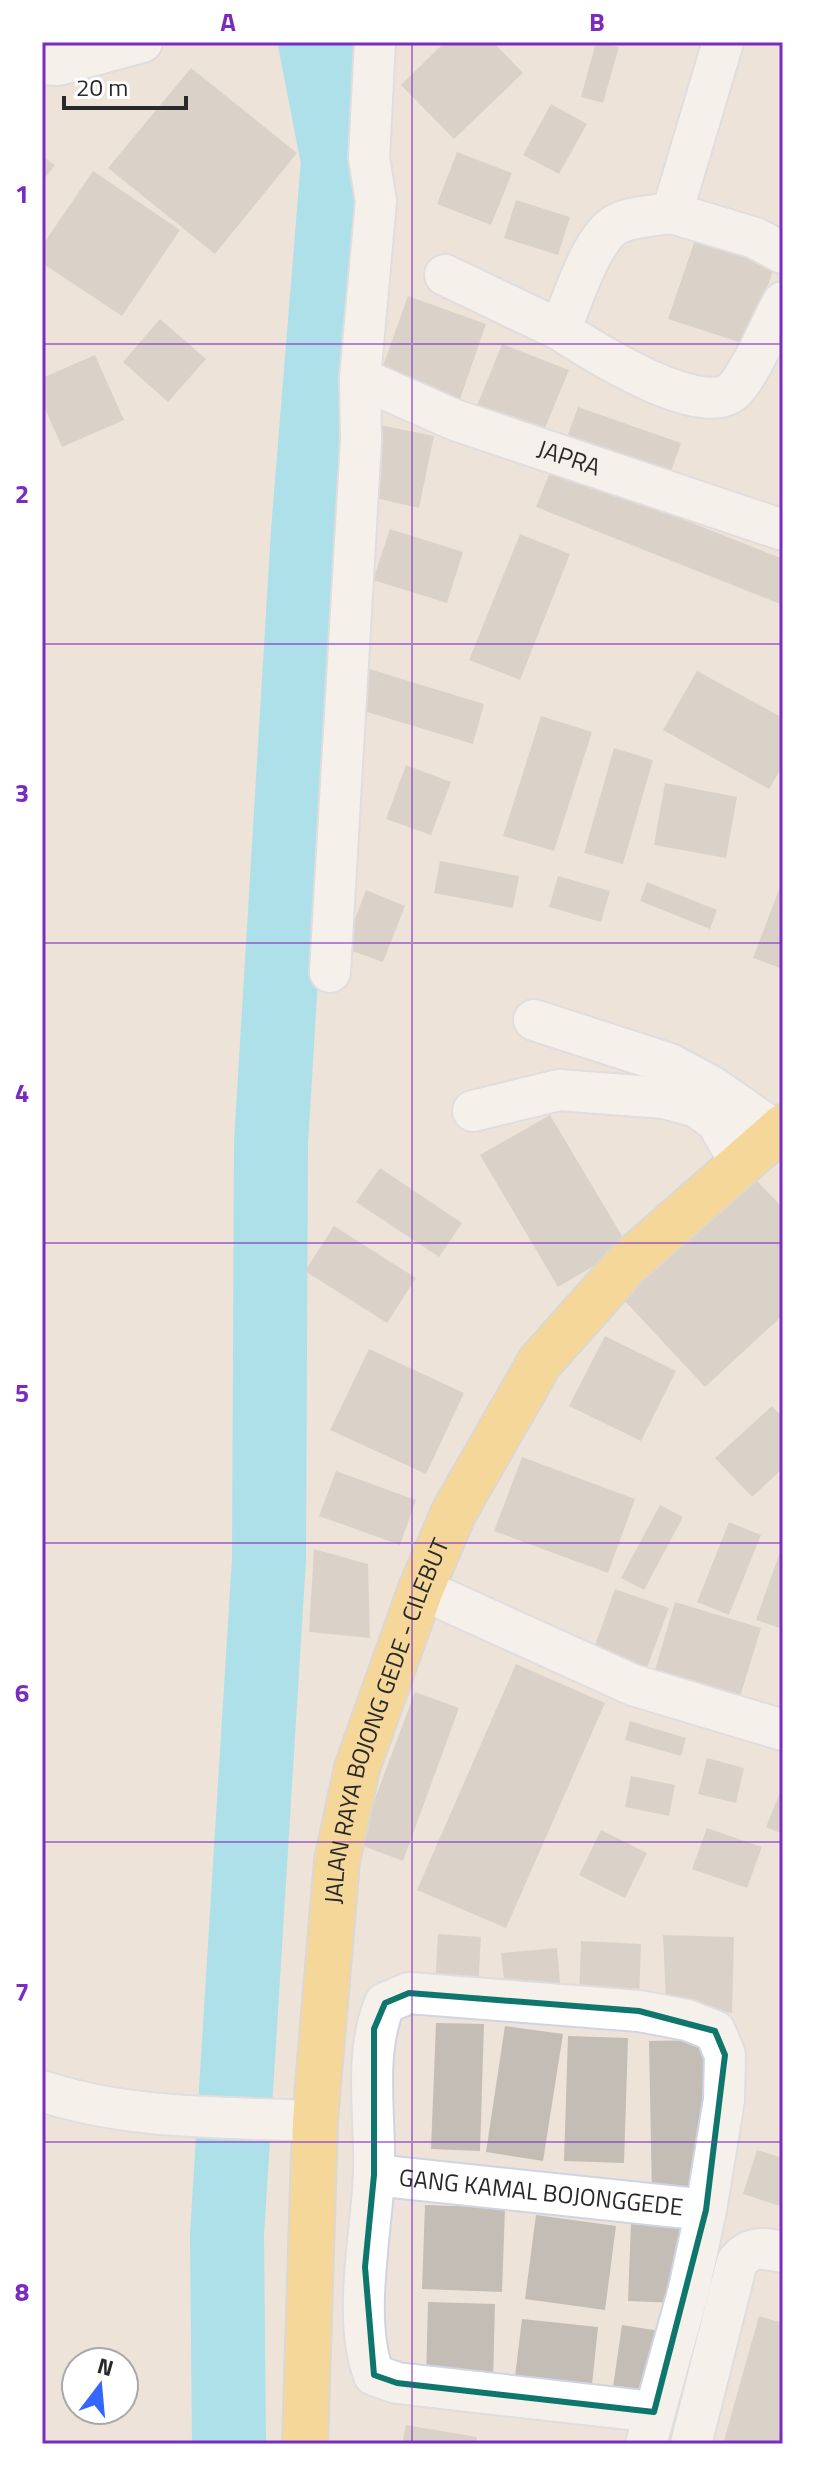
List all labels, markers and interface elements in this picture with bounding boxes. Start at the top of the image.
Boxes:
text: A [220,2,236,41]
text: B [589,2,605,41]
scale bar [64,60,186,110]
text: 20 m [76,69,128,105]
text: 1 [15,174,29,213]
street label: JAPRA [533,430,605,485]
text: 2 [15,474,29,513]
text: 3 [15,773,29,812]
text: 4 [15,1073,29,1112]
text: 5 [15,1373,29,1412]
street label: JALAN RAYA BOJONG GEDE - CILEBUT [314,1532,458,1905]
text: 6 [15,1673,29,1712]
text: 7 [15,1972,29,2011]
street label: GANG KAMAL BOJONGGEDE [397,2159,685,2224]
text: 8 [15,2272,29,2311]
north arrow [60,2346,140,2426]
text: N [93,2348,118,2385]

